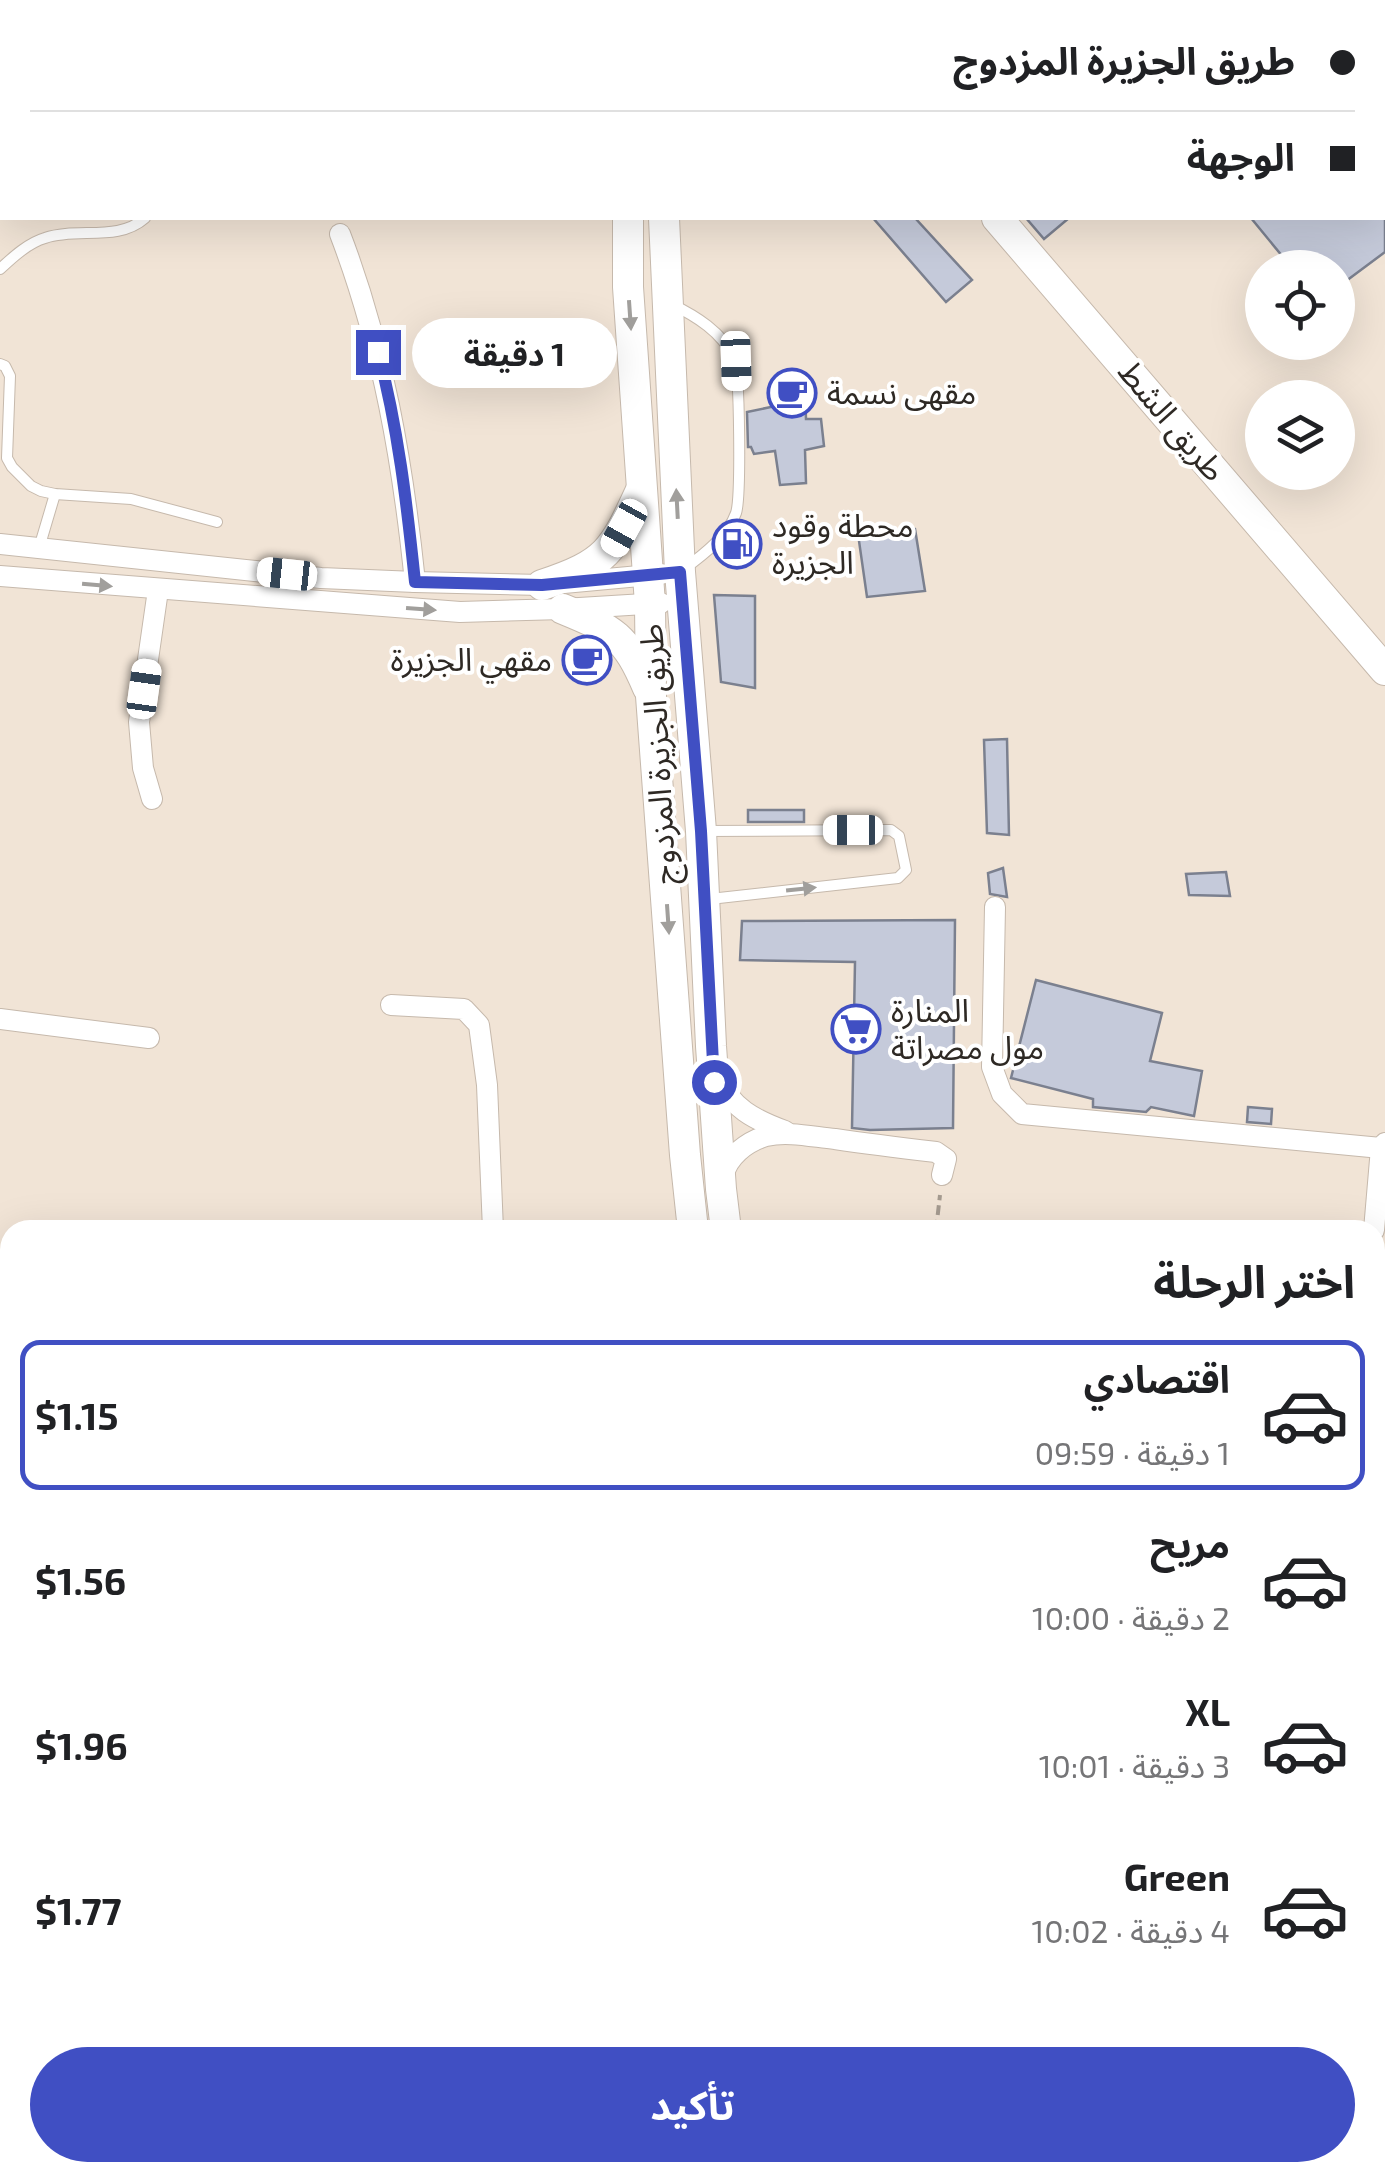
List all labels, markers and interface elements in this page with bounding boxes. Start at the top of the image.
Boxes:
text: طريق الجزيرة المزدوج [953,37,1295,83]
text: الوجهة [1187,133,1295,179]
map controls [1245,250,1355,490]
button: locate [1245,250,1355,360]
one-way arrow [622,299,638,331]
callout: 1 دقيقة [413,317,618,387]
route end [356,330,401,375]
car [720,330,752,392]
text: 1 دقيقة [464,334,565,372]
street label: طريق الشط [1110,352,1235,490]
cafe icon: مقهى نسمة [766,367,818,419]
place label: مقهى نسمة [827,372,976,411]
button: layers [1245,380,1355,490]
one-way arrow [668,488,684,520]
car [596,494,652,562]
place label: محطة وقود الجزيرة [772,505,914,582]
fuel station icon: محطة وقود الجزيرة [711,518,763,570]
car [256,556,318,592]
one-way arrow [82,577,114,593]
one-way arrow [406,601,438,617]
street label: طريق الجزيرة المزدوج [630,622,689,886]
cafe icon: مقهي الجزيرة [561,634,613,686]
place label: مقهي الجزيرة [390,639,552,684]
car [125,657,163,721]
car [823,815,883,845]
one-way arrow [785,881,817,897]
one-way arrow [661,903,677,935]
place label: المنارة مول مصراتة [891,990,1044,1067]
supermarket icon: المنارة مول مصراتة [830,1003,882,1055]
route start [692,1060,737,1105]
text: اختر الرحلة [1153,1253,1355,1307]
text: اقتصادي [1084,1355,1230,1401]
icon: car [1260,1370,1350,1460]
text: $1.15 [35,1392,118,1438]
text: 1 دقيقة · 09:59 [1035,1433,1230,1471]
text: مريح [1150,1520,1230,1566]
icon: car [1260,1535,1350,1625]
text: $1.56 [35,1557,126,1603]
text: 2 دقيقة · 10:00 [1032,1598,1230,1636]
text: XL [1185,1688,1230,1734]
icon: car [1260,1700,1350,1790]
text: $1.96 [35,1722,128,1768]
text: 3 دقيقة · 10:01 [1039,1746,1230,1784]
text: Green [1124,1853,1230,1899]
icon: car [1260,1865,1350,1955]
text: $1.77 [35,1887,122,1933]
text: 4 دقيقة · 10:02 [1032,1911,1230,1949]
button: تأكيد [30,2047,1355,2162]

